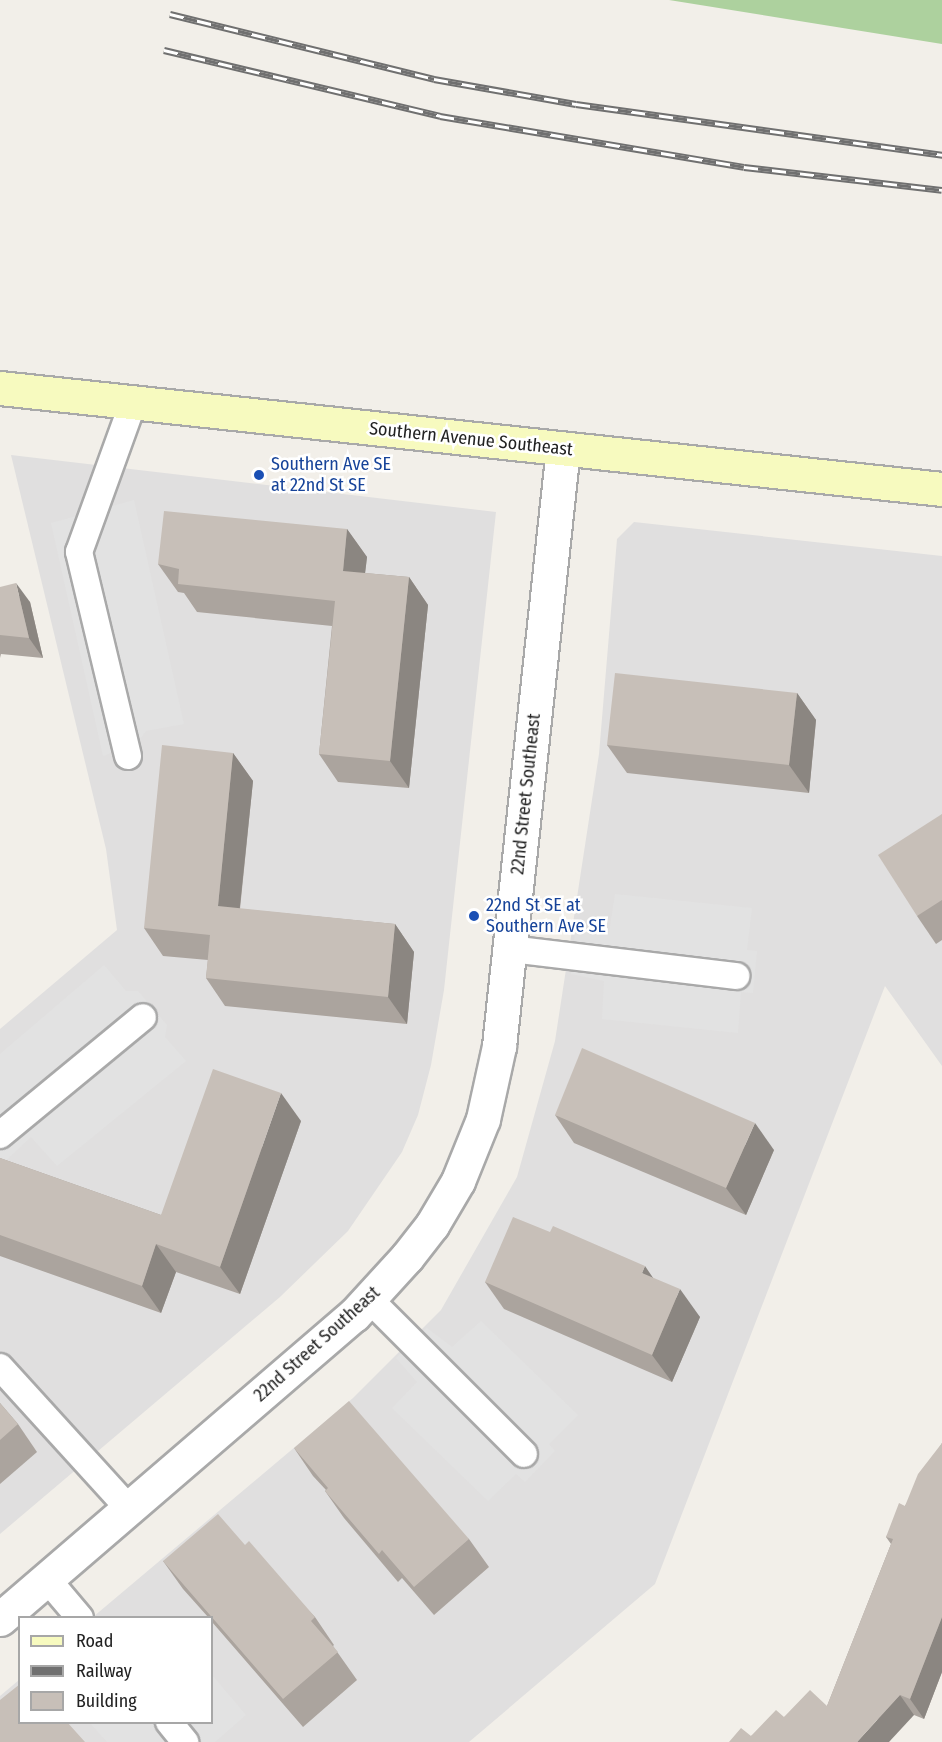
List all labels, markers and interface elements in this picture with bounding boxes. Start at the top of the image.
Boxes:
street label: Southern Avenue Southeast [368,418,574,460]
place label: Southern Ave SE at 22nd St SE [271,454,391,496]
marker: Southern Ave SE at 22nd St SE [252,468,266,482]
street label: 22nd Street Southeast [507,712,545,876]
place label: 22nd St SE at Southern Ave SE [486,895,606,938]
marker: 22nd St SE at Southern Ave SE [467,909,481,923]
street label: 22nd Street Southeast [250,1282,384,1406]
legend [18,1616,213,1724]
text: Road [76,1630,113,1652]
text: Railway [76,1660,132,1682]
text: Building [76,1690,137,1712]

